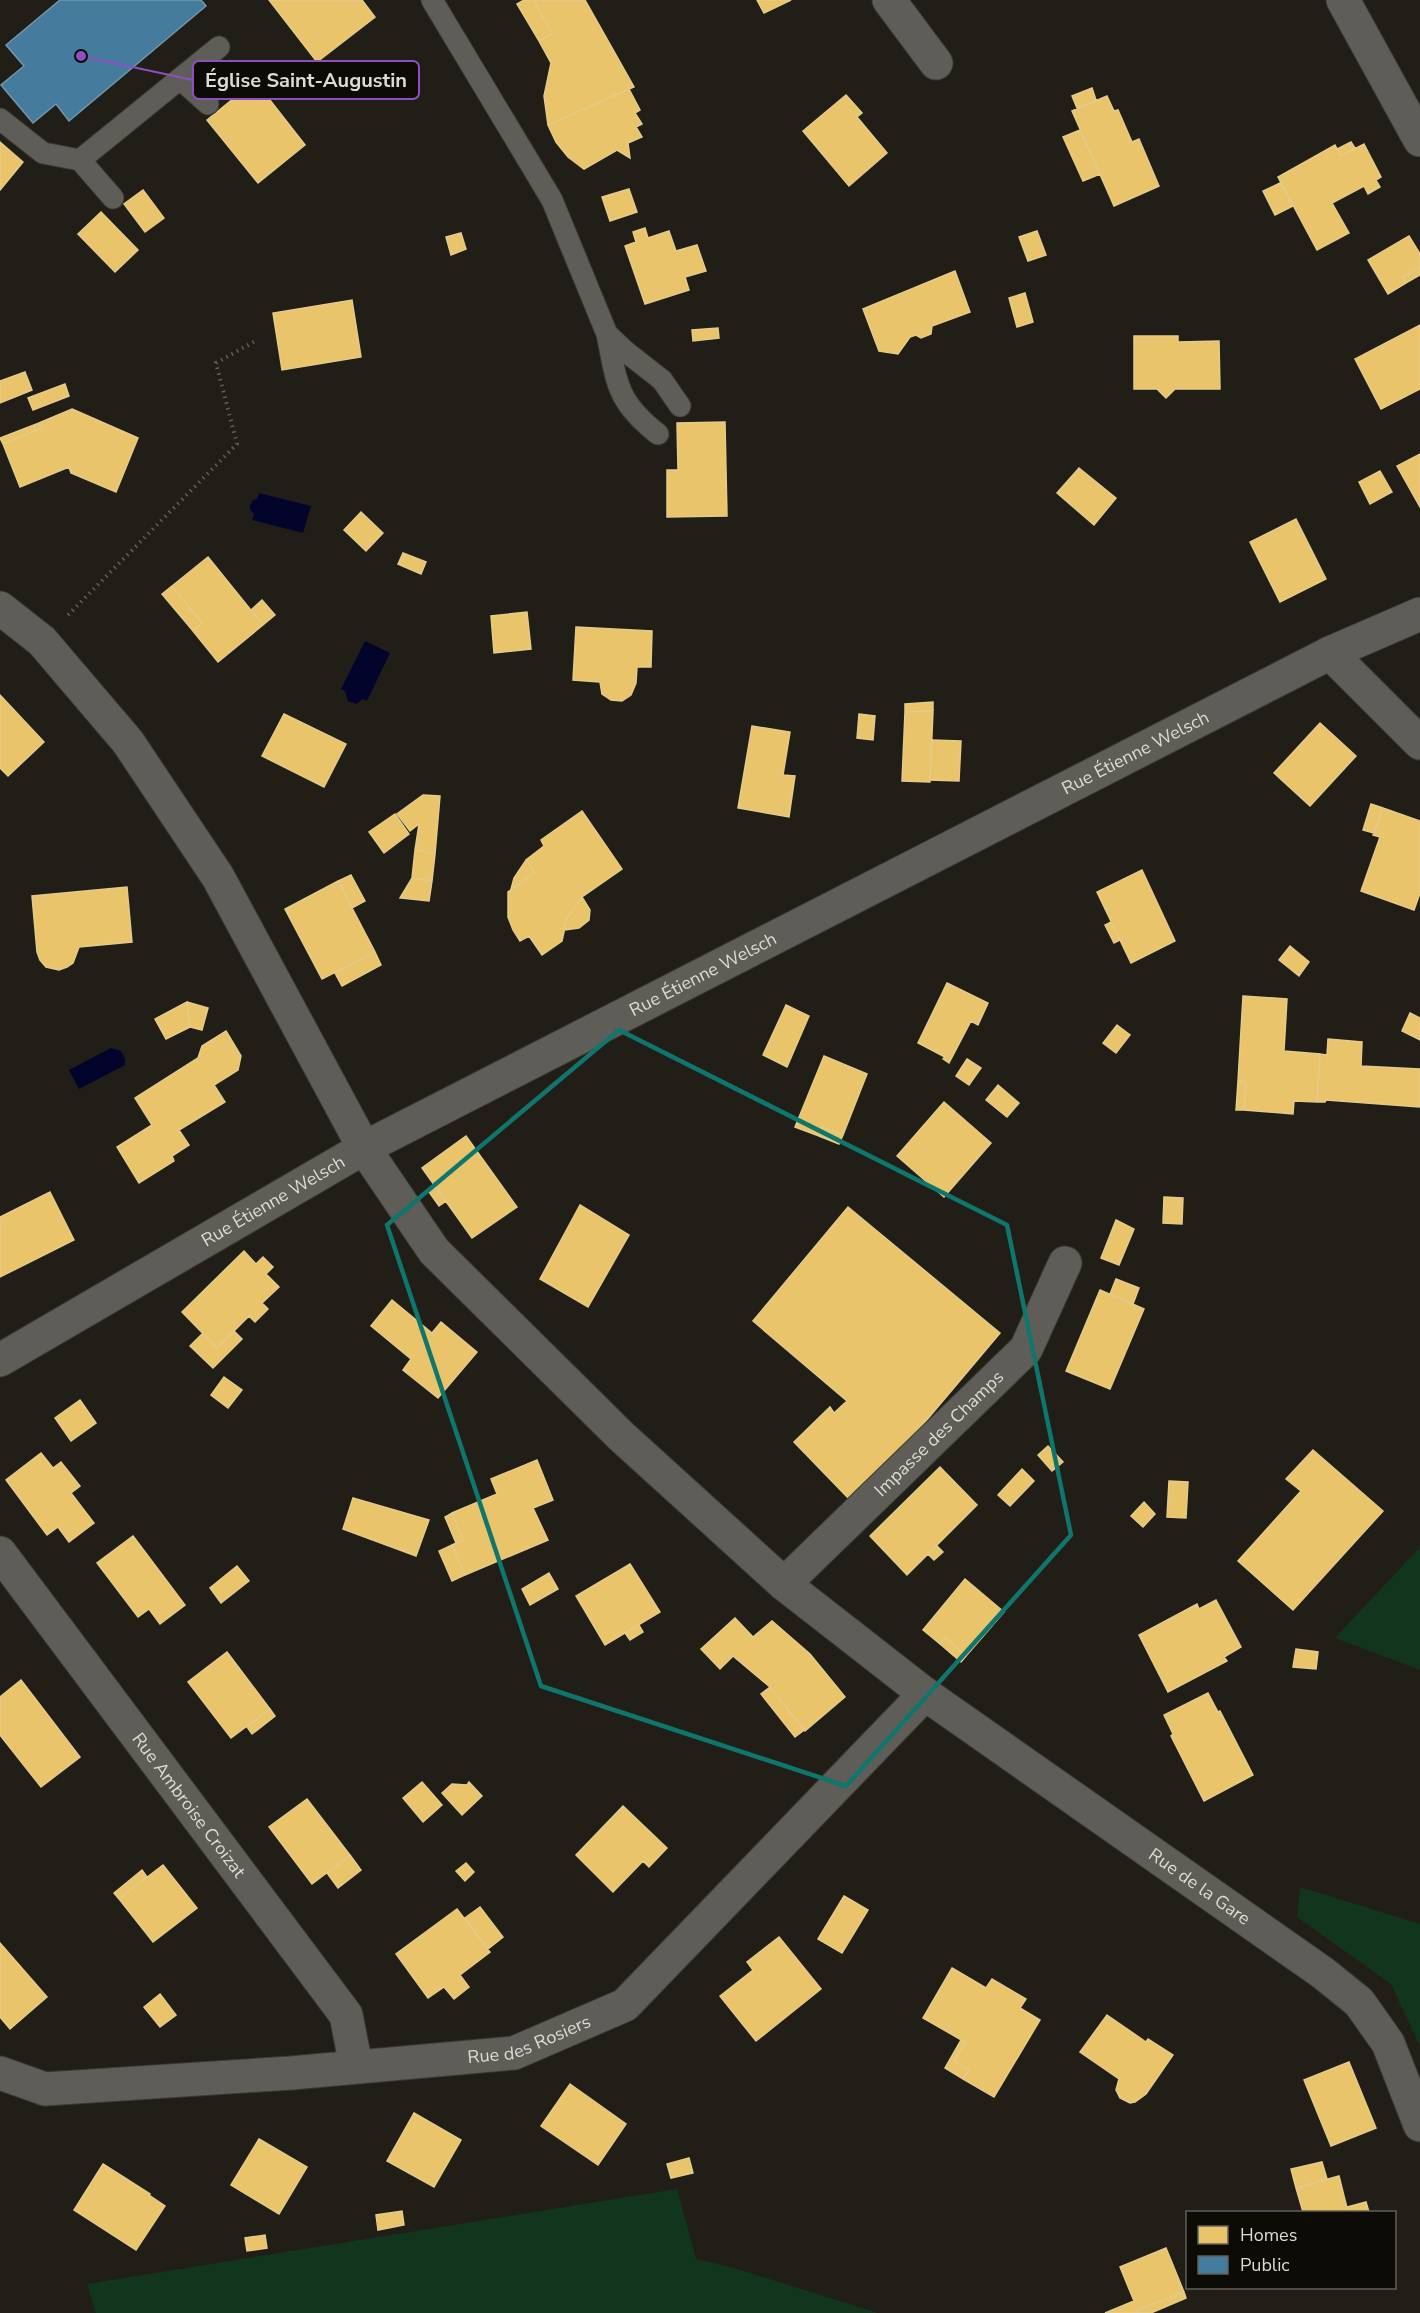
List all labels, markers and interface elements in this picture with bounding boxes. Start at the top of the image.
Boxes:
callout: Église Saint-Augustin [193,61,419,99]
text: Église Saint-Augustin [205,67,407,94]
street label: Rue Étienne Welsch [1058,705,1213,800]
street label: Rue Étienne Welsch [625,927,781,1022]
street label: Rue Étienne Welsch [197,1150,349,1252]
street label: Impasse des Champs [869,1365,1009,1502]
street label: Rue Ambroise Croizat [127,1728,251,1883]
street label: Rue de la Gare [1144,1842,1255,1930]
street label: Rue des Rosiers [466,2009,594,2069]
legend [1186,2211,1396,2289]
text: Homes [1240,2223,1297,2247]
text: Public [1240,2253,1290,2277]

